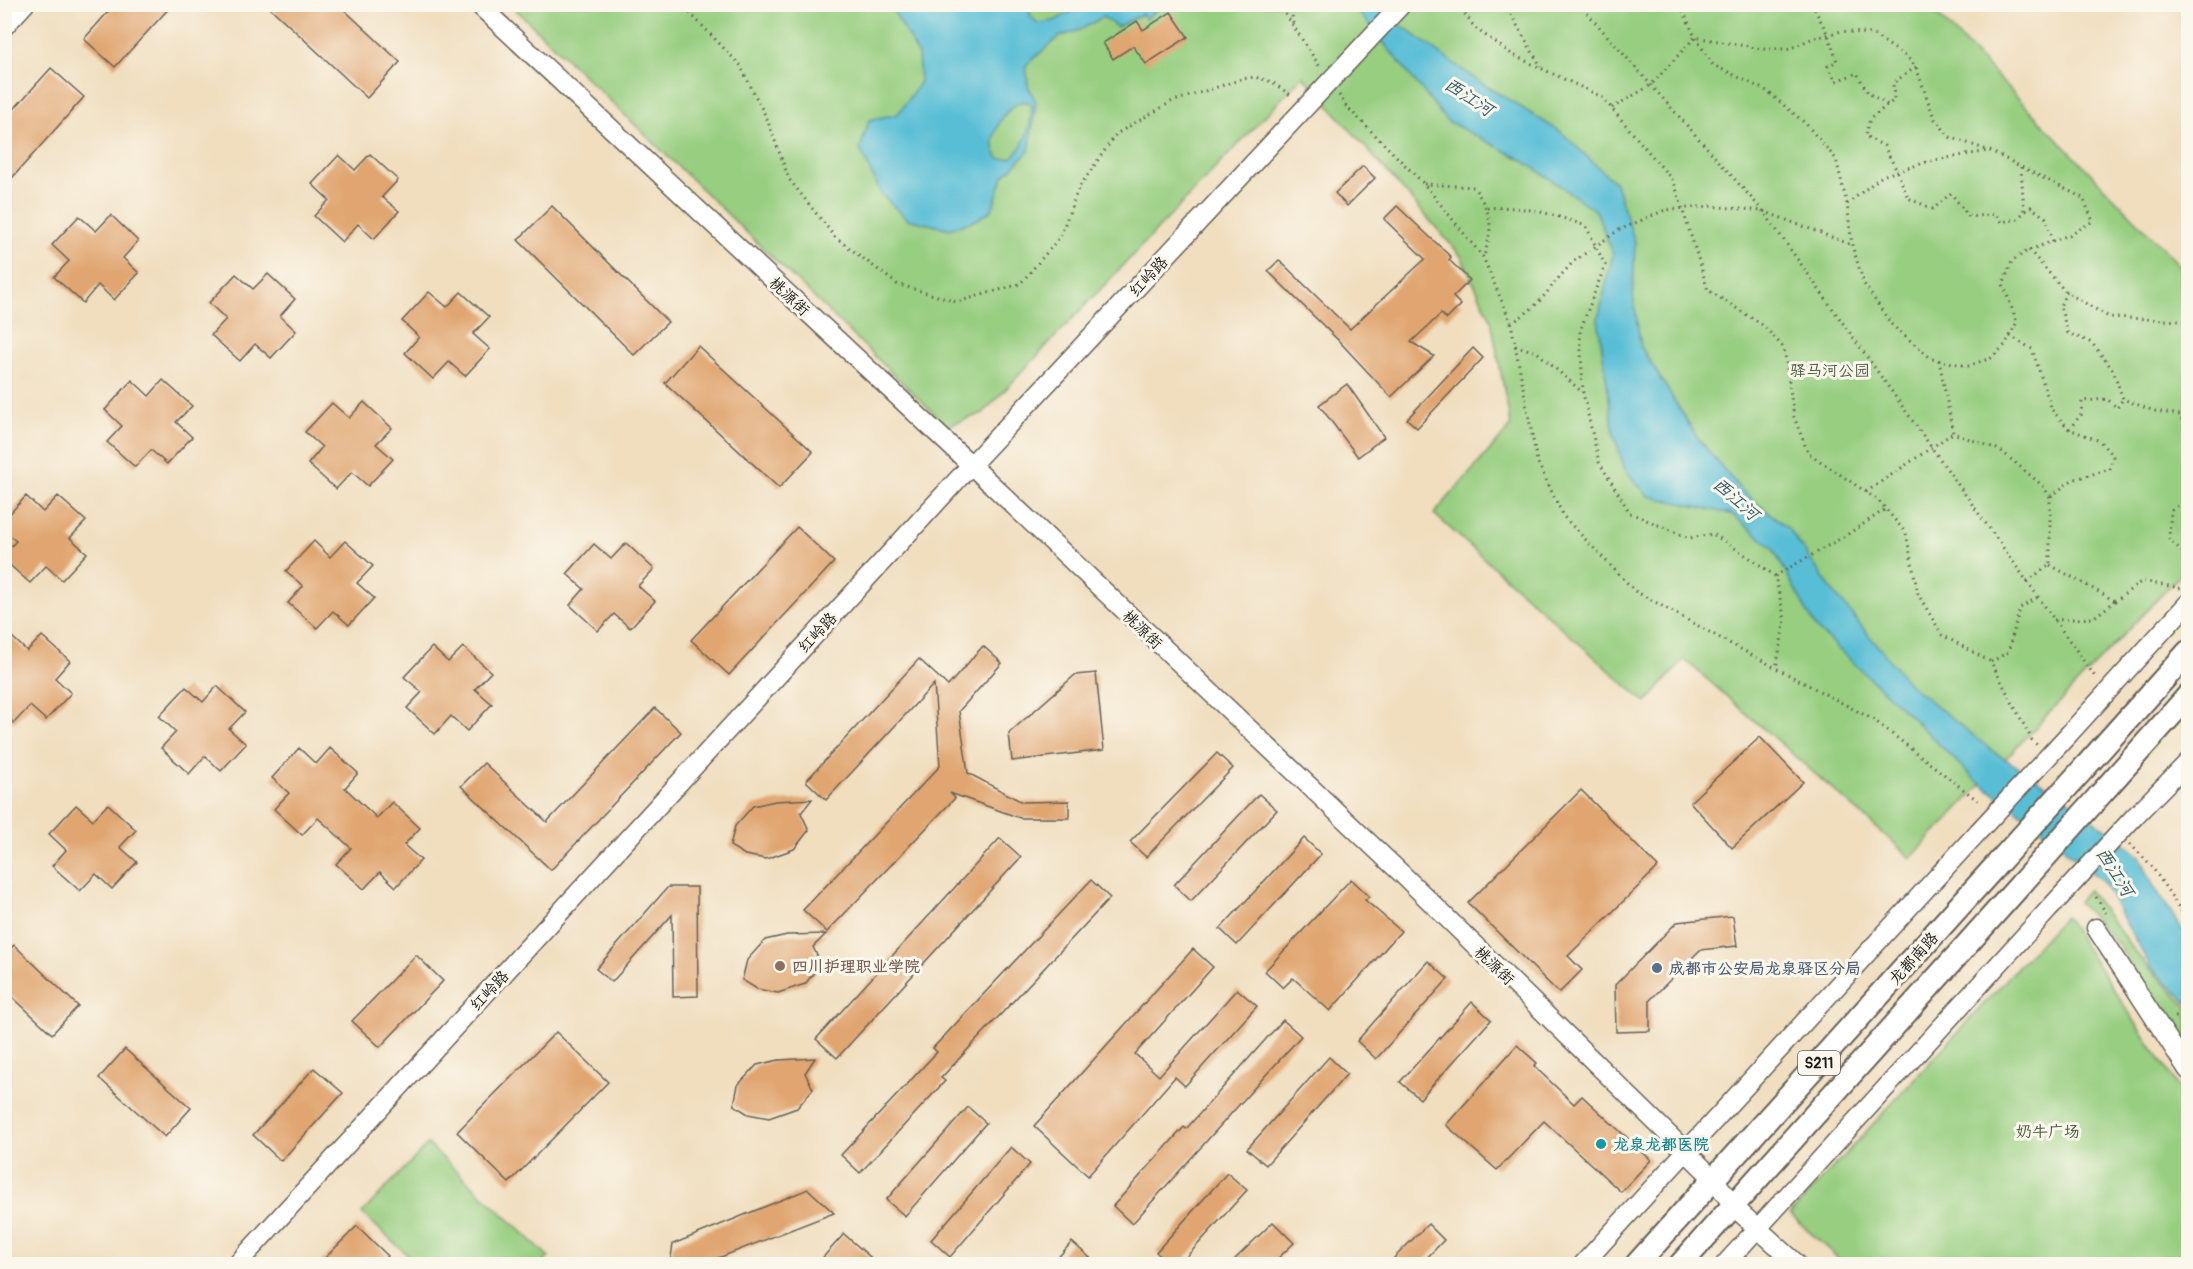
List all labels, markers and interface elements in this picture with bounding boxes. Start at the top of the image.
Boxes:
water label: 西江河 [1440,73,1500,123]
street label: 红岭路 [1125,252,1172,301]
street label: 桃源街 [765,273,814,320]
park label: 驿马河公园 [1790,361,1870,381]
water label: 西江河 [1708,473,1766,528]
street label: 桃源街 [1118,606,1167,654]
street label: 红岭路 [794,608,841,657]
water label: 西江河 [2091,843,2140,904]
street label: 龙都南路 [1885,928,1943,989]
street label: 桃源街 [1470,942,1519,990]
place label: 四川护理职业学院 [792,957,920,977]
marker: 四川护理职业学院 [773,959,787,973]
place label: 成都市公安局龙泉驿区分局 [1669,959,1861,979]
marker: 成都市公安局龙泉驿区分局 [1650,961,1664,975]
street label: 红岭路 [466,966,513,1015]
road number: S211 [1798,1051,1840,1075]
park label: 奶牛广场 [2016,1122,2080,1142]
place label: 龙泉龙都医院 [1613,1135,1709,1155]
marker: 龙泉龙都医院 [1594,1137,1608,1151]

